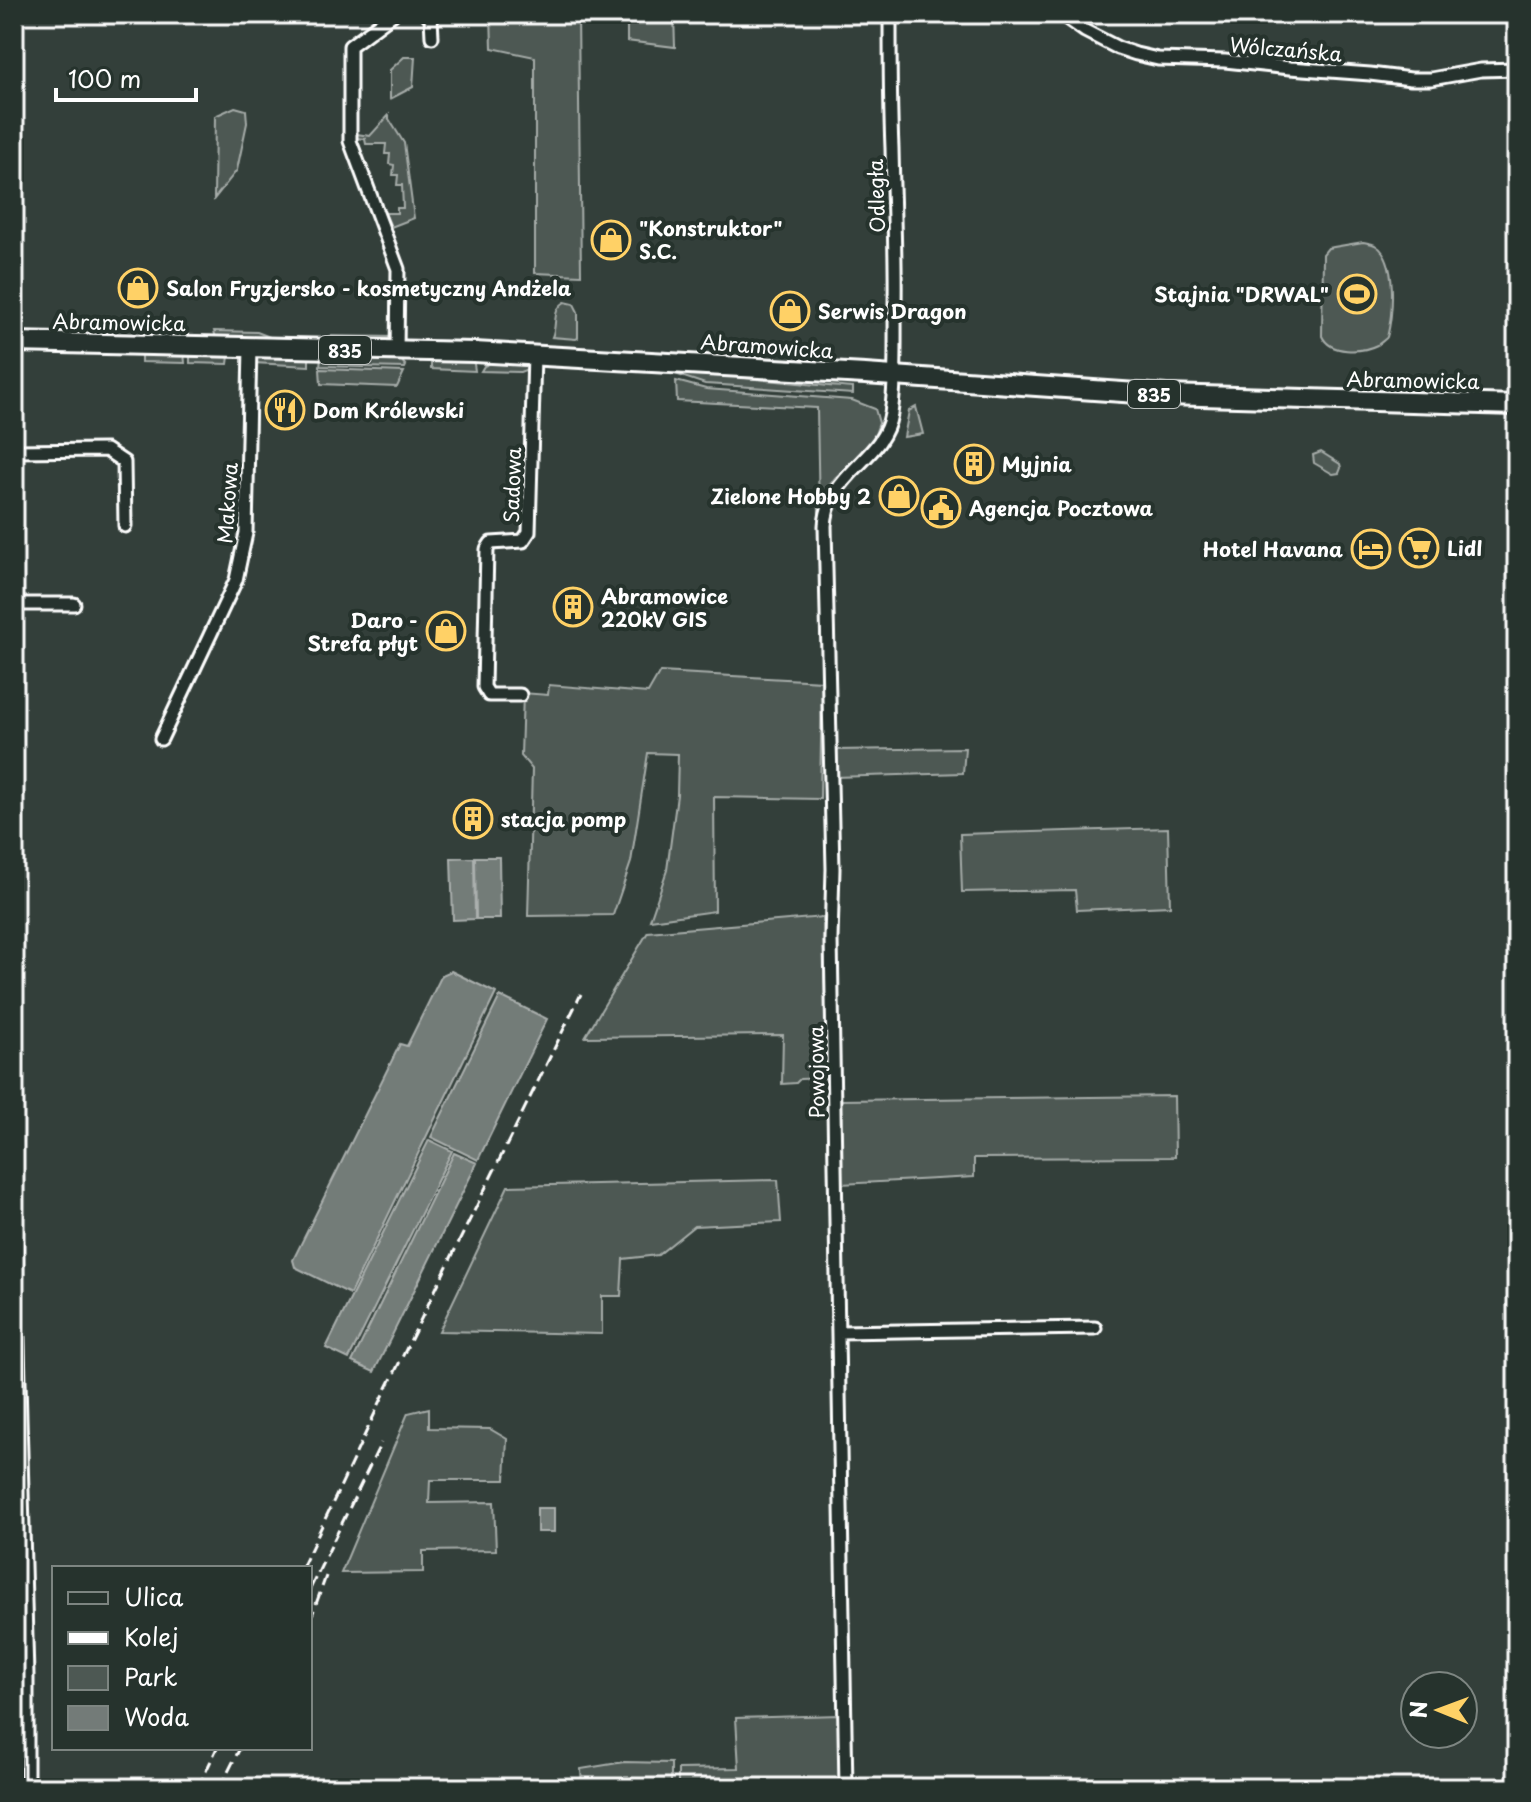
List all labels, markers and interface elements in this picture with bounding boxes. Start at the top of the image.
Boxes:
street label: Wólczańska [1229,29,1344,69]
scale bar [56,52,196,102]
text: 100 m [68,60,141,96]
street label: Odległa [860,158,892,233]
place label: "Konstruktor" S.C. [639,213,782,266]
shop icon: "Konstruktor" S.C. [590,219,632,261]
shop icon: Salon Fryzjersko - kosmetyczny Andżela [117,267,159,309]
place label: Salon Fryzjersko - kosmetyczny Andżela [166,273,572,303]
sports icon: Stajnia "DRWAL" [1336,273,1378,315]
place label: Stajnia "DRWAL" [1154,279,1329,309]
shop icon: Serwis Dragon [769,290,811,332]
place label: Serwis Dragon [818,296,966,326]
street label: Abramowicka [52,306,186,338]
street label: Abramowicka [700,326,835,366]
road number: 835 [319,336,371,364]
street label: Abramowicka [1346,364,1480,396]
road number: 835 [1128,380,1180,408]
restaurant icon: Dom Królewski [264,389,306,431]
place label: Dom Królewski [313,395,464,425]
building icon: Myjnia [953,443,995,485]
street label: Sadowa [496,446,528,523]
place label: Myjnia [1002,449,1072,479]
street label: Makowa [209,461,245,545]
shop icon: Zielone Hobby 2 [878,475,920,517]
place label: Zielone Hobby 2 [710,481,871,511]
public building icon: Agencja Pocztowa [920,487,962,529]
place label: Agencja Pocztowa [969,493,1153,523]
supermarket icon: Lidl [1398,527,1440,569]
hotel icon: Hotel Havana [1350,528,1392,570]
place label: Lidl [1447,533,1482,563]
place label: Hotel Havana [1203,534,1343,564]
place label: Abramowice 220kV GIS [601,581,728,634]
building icon: Abramowice 220kV GIS [552,586,594,628]
place label: Daro - Strefa płyt [307,605,418,658]
shop icon: Daro - Strefa płyt [425,610,467,652]
building icon: stacja pomp [452,798,494,840]
place label: stacja pomp [501,804,626,834]
street label: Powojowa [800,1025,832,1119]
legend [52,1566,312,1750]
text: Ulica [124,1578,183,1614]
text: Kolej [124,1618,179,1654]
text: Park [124,1658,178,1694]
north arrow [1399,1670,1479,1750]
text: Woda [124,1698,189,1734]
text: N [1401,1701,1434,1719]

